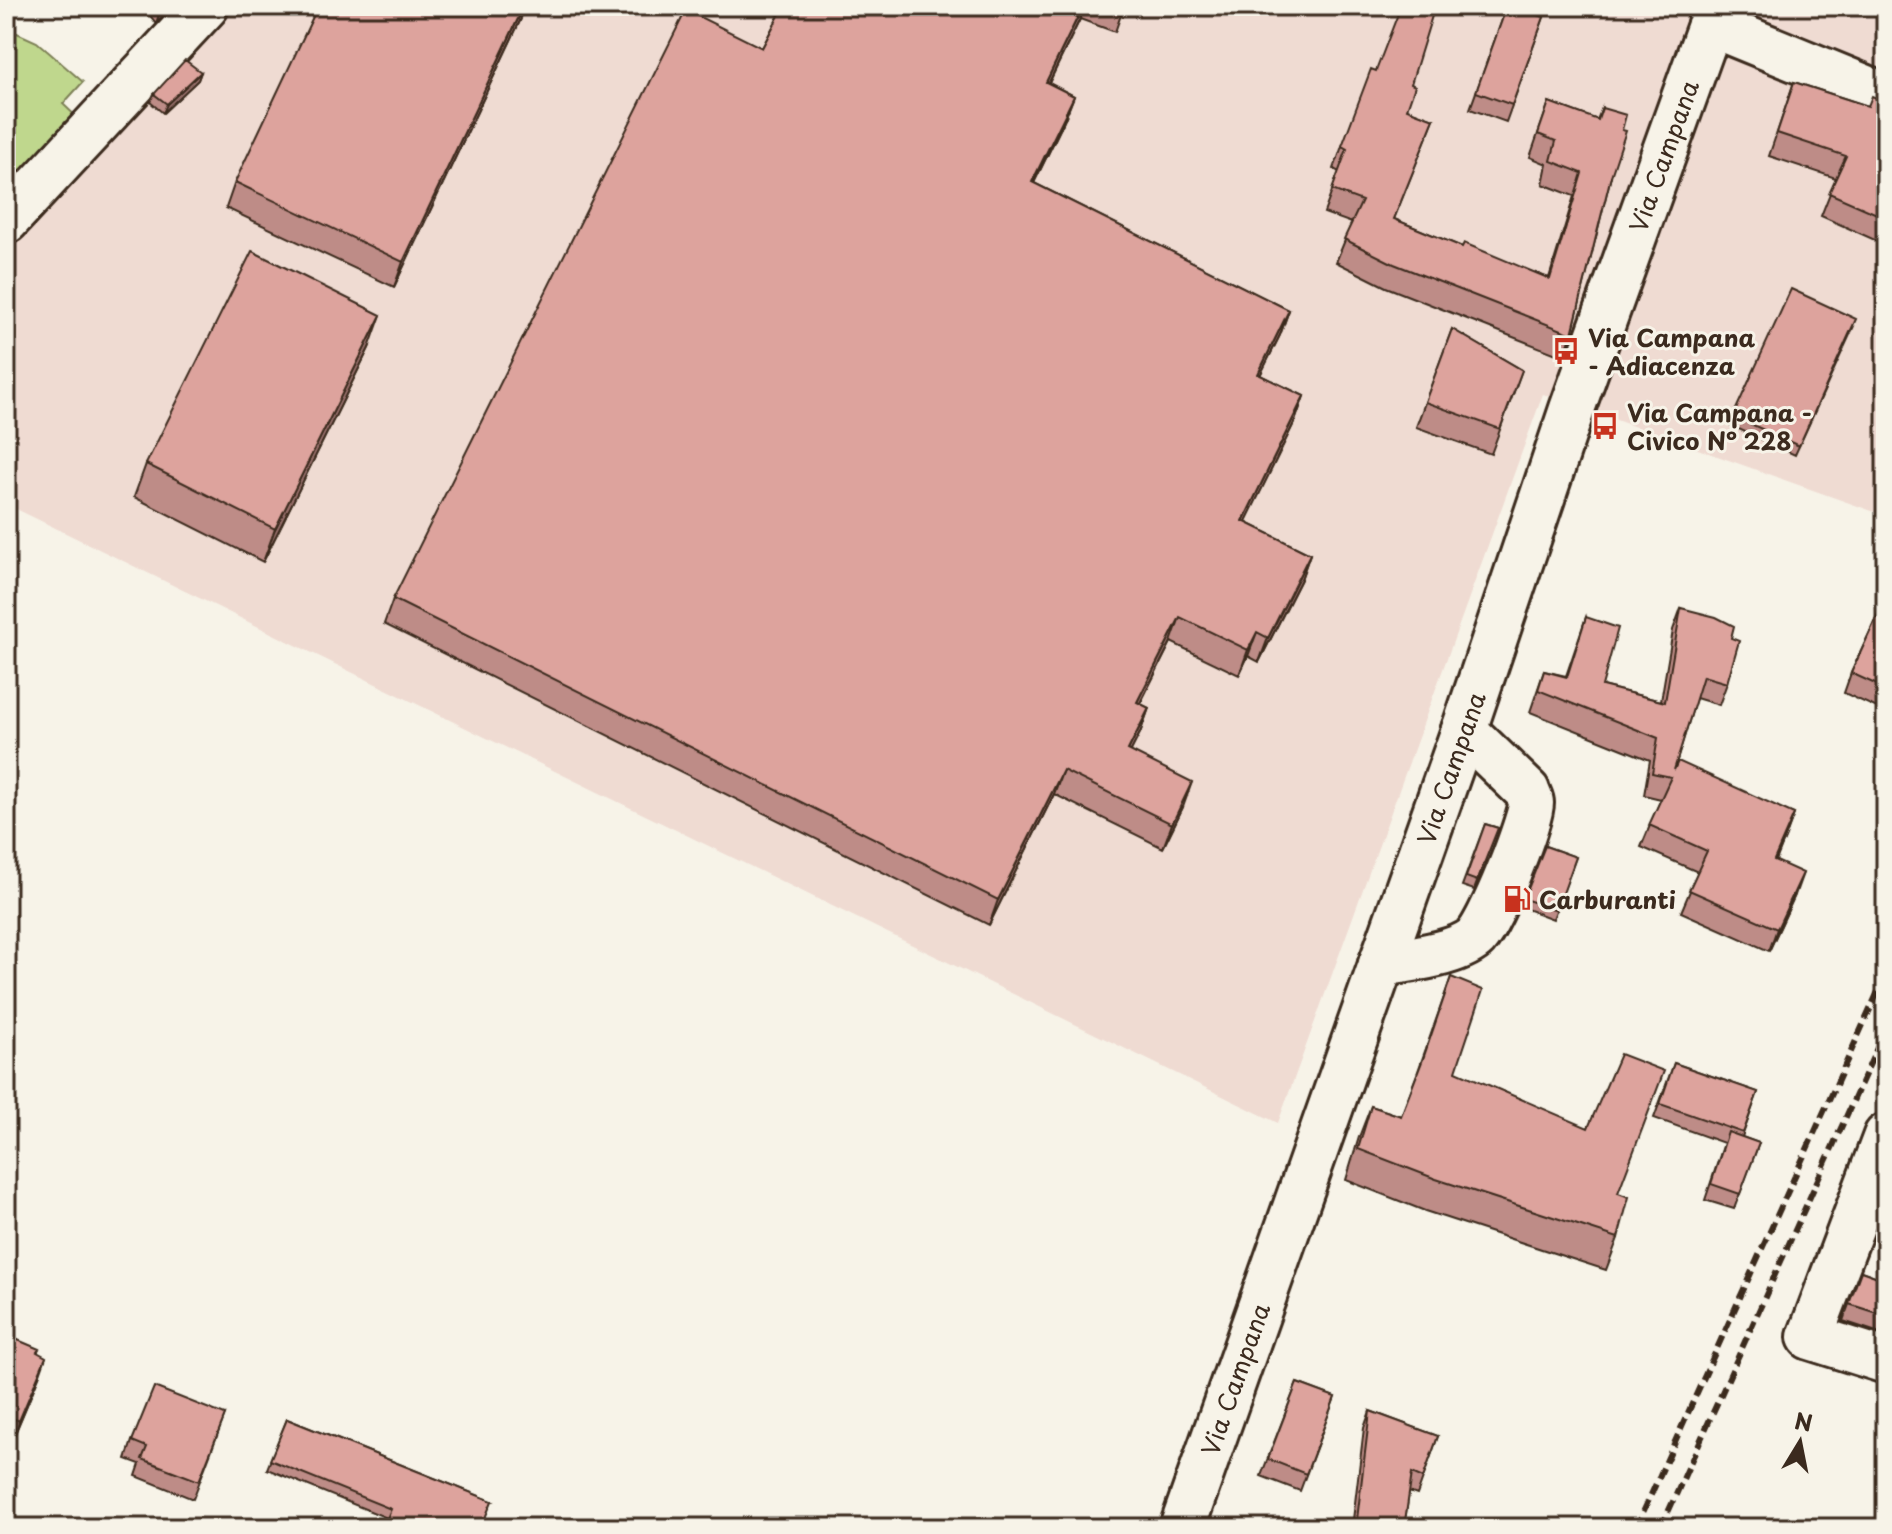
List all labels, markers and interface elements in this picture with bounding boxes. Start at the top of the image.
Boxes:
street label: Via Campana [1619,75,1707,237]
place label: Via Campana - Adiacenza [1588,319,1756,383]
bus stop icon: Via Campana - Adiacenza [1551,336,1581,366]
place label: Via Campana - Civico N° 228 [1627,394,1812,458]
bus stop icon: Via Campana - Civico N° 228 [1590,411,1620,441]
street label: Via Campana [1407,687,1494,849]
place label: Carburanti [1539,881,1676,917]
fuel station icon: Carburanti [1502,884,1532,914]
street label: Via Campana [1191,1298,1278,1460]
north arrow [1760,1402,1840,1482]
text: N [1792,1403,1815,1439]

